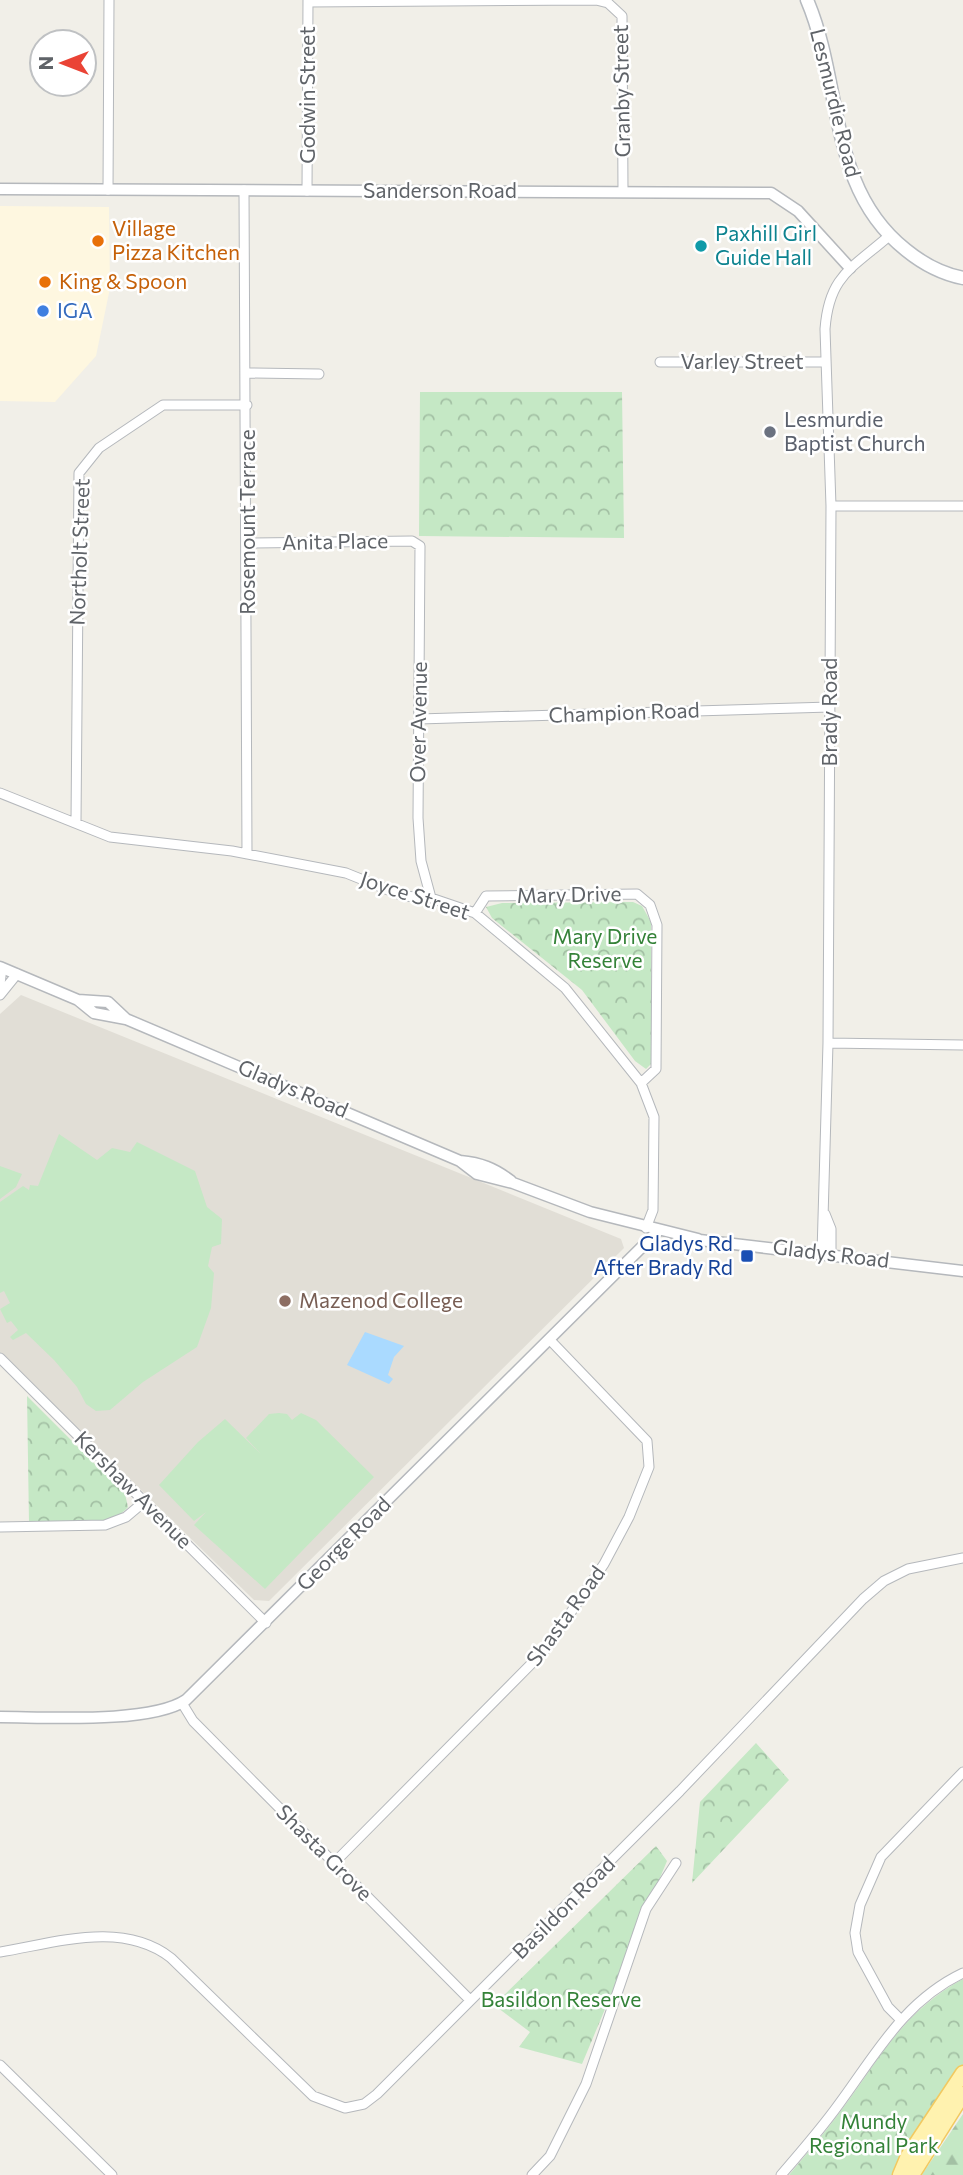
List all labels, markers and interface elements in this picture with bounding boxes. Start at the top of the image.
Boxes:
street label: Granby Street [607,24,634,158]
street label: Godwin Street [294,26,319,164]
street label: Lesmurdie Road [806,26,867,180]
north arrow [28,28,98,98]
text: N [34,56,57,70]
street label: Sanderson Road [363,177,517,202]
place label: Village Pizza Kitchen [112,215,240,264]
place label: Paxhill Girl Guide Hall [715,220,817,269]
marker: Village Pizza Kitchen [90,233,106,249]
marker: Paxhill Girl Guide Hall [693,238,709,254]
place label: King & Spoon [59,268,187,293]
marker: King & Spoon [37,274,53,290]
place label: IGA [57,297,93,322]
marker: IGA [35,303,51,319]
street label: Varley Street [680,348,804,373]
place label: Lesmurdie Baptist Church [784,406,926,455]
marker: Lesmurdie Baptist Church [762,424,778,440]
street label: Rosemount Terrace [234,429,259,615]
street label: Northolt Street [63,478,94,626]
street label: Anita Place [282,527,388,554]
street label: Brady Road [816,658,841,766]
street label: Over Avenue [404,661,431,783]
street label: Champion Road [548,696,700,727]
street label: Joyce Street [358,865,473,924]
street label: Mary Drive [516,880,622,907]
park label: Mary Drive Reserve [553,923,657,972]
street label: Gladys Road [235,1053,352,1122]
place label: Gladys Rd After Brady Rd [593,1230,733,1279]
street label: Gladys Road [771,1233,891,1272]
marker: Gladys Rd After Brady Rd [739,1248,755,1264]
place label: Mazenod College [299,1287,463,1312]
marker: Mazenod College [277,1293,293,1309]
street label: Kershaw Avenue [70,1425,198,1553]
street label: George Road [291,1491,395,1595]
street label: Shasta Road [520,1560,609,1670]
street label: Shasta Grove [272,1799,378,1905]
street label: Basildon Road [507,1851,619,1963]
park label: Basildon Reserve [481,1986,641,2011]
park label: Mundy Regional Park [809,2108,939,2157]

